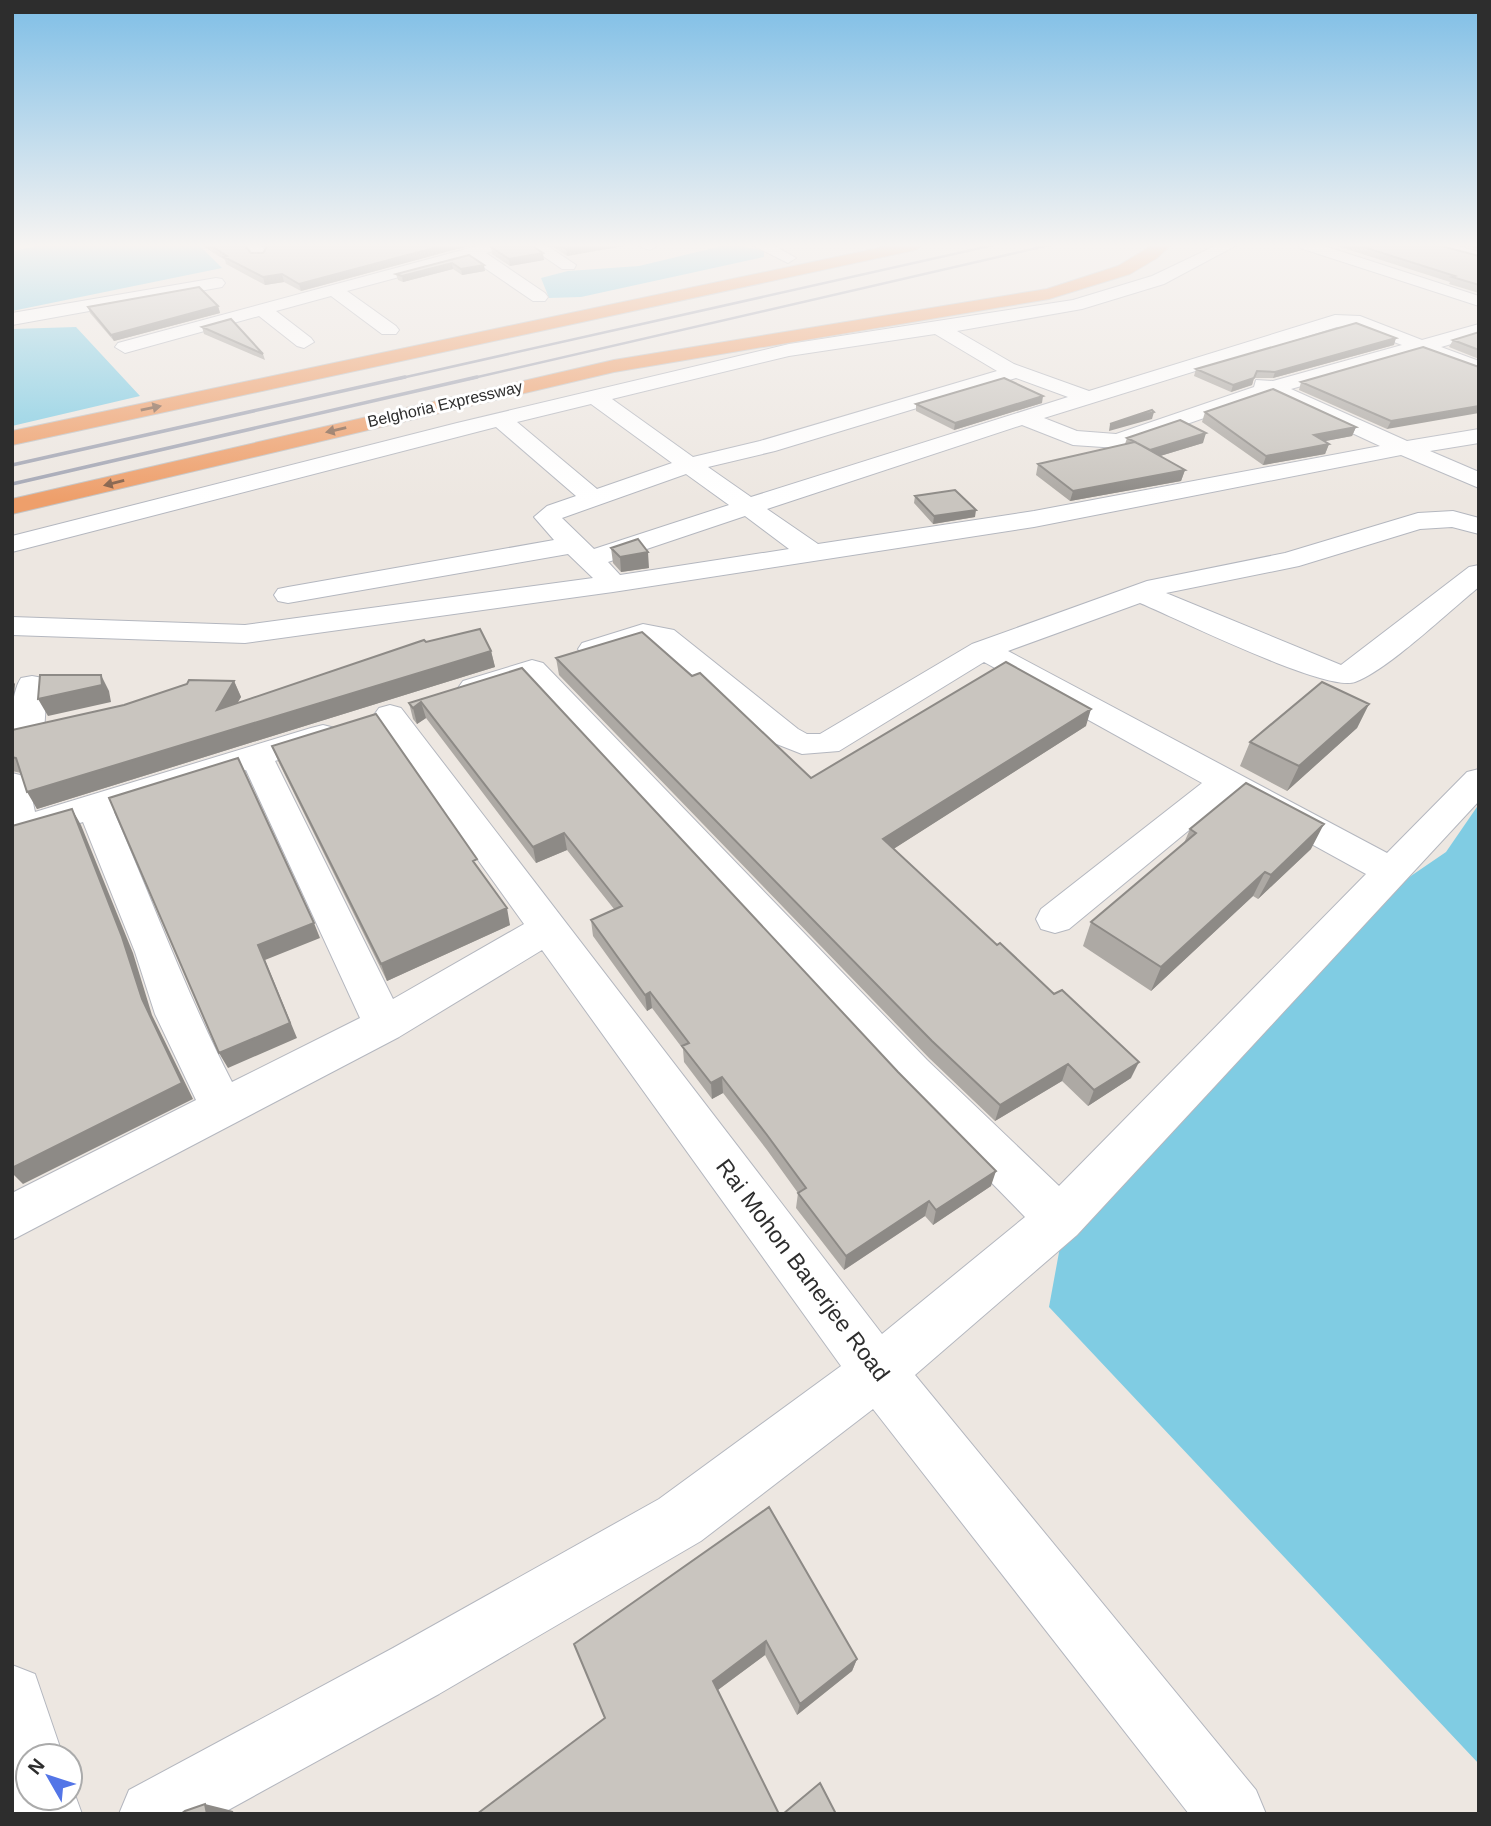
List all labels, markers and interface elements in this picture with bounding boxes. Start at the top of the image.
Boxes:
street label: Belghoria Expressway [366,378,524,430]
one-way arrow [140,403,162,414]
one-way arrow [325,425,347,436]
one-way arrow [103,478,125,489]
street label: Rai Mohon Banerjee Road [711,1154,895,1386]
north arrow [14,1742,84,1812]
text: N [24,1755,49,1779]

